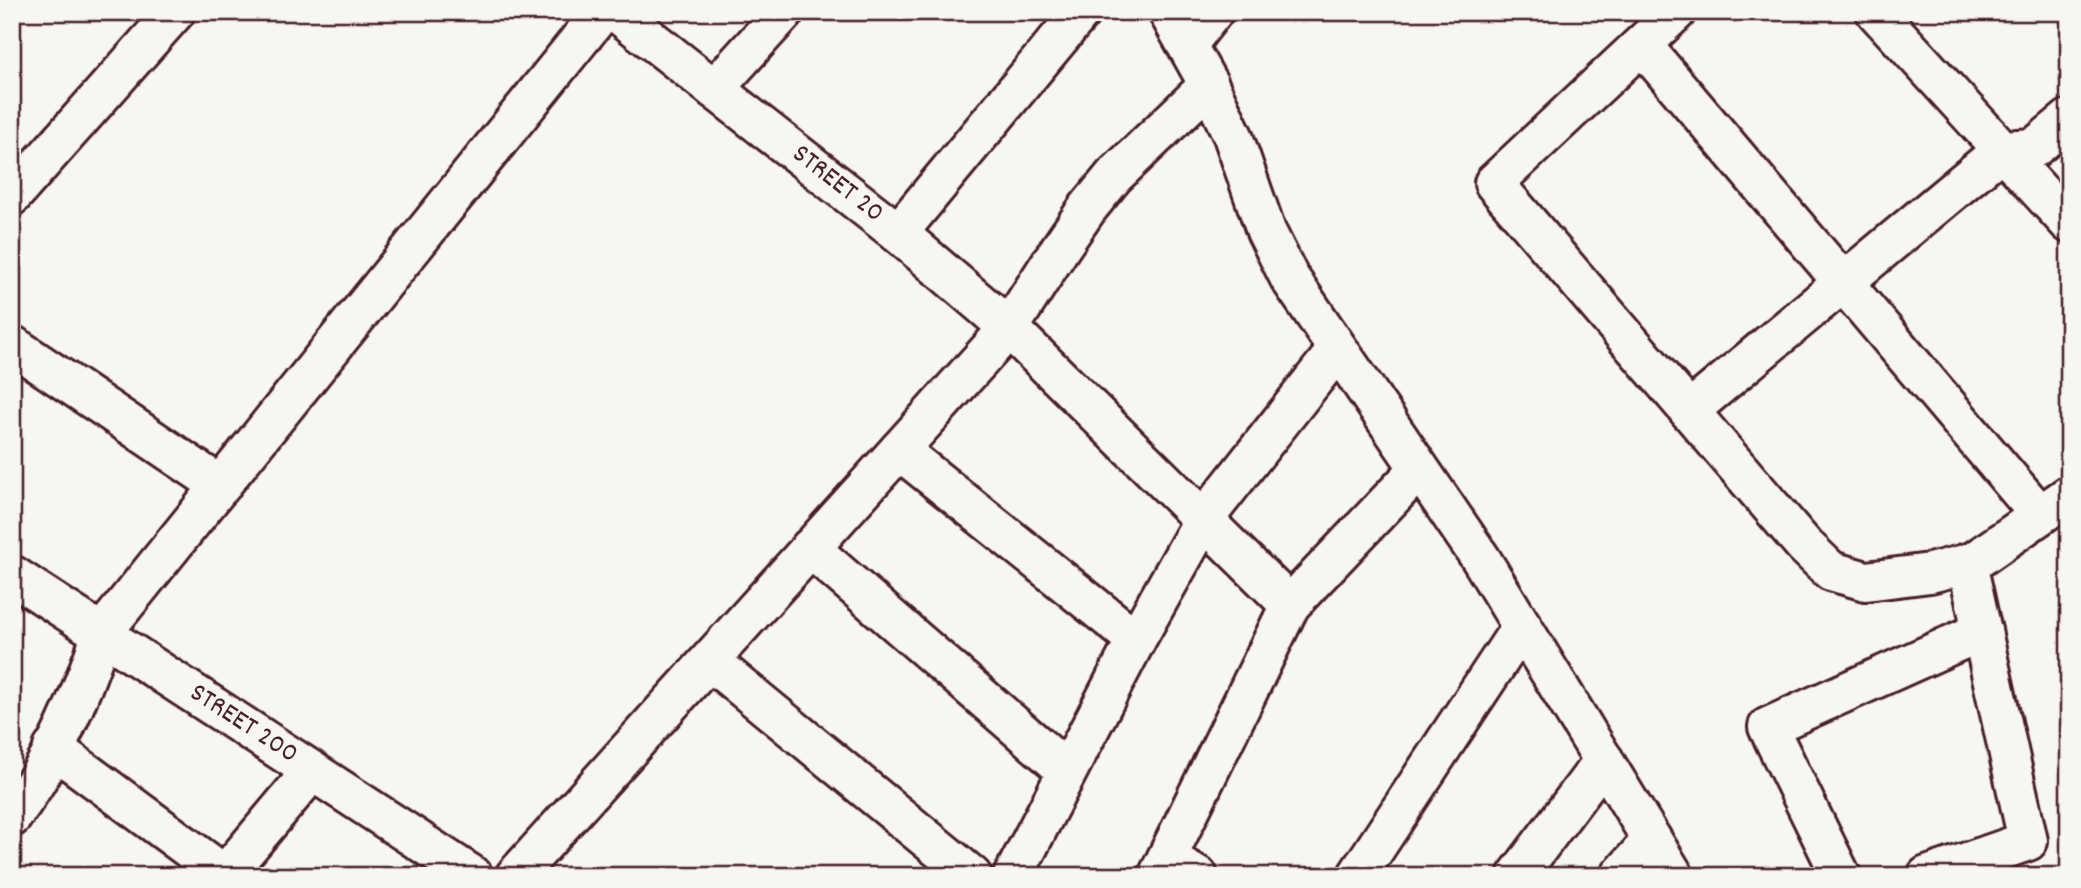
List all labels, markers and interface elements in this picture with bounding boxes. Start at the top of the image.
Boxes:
street label: STREET 20 [782,136,892,234]
street label: STREET 200 [181,675,305,775]

